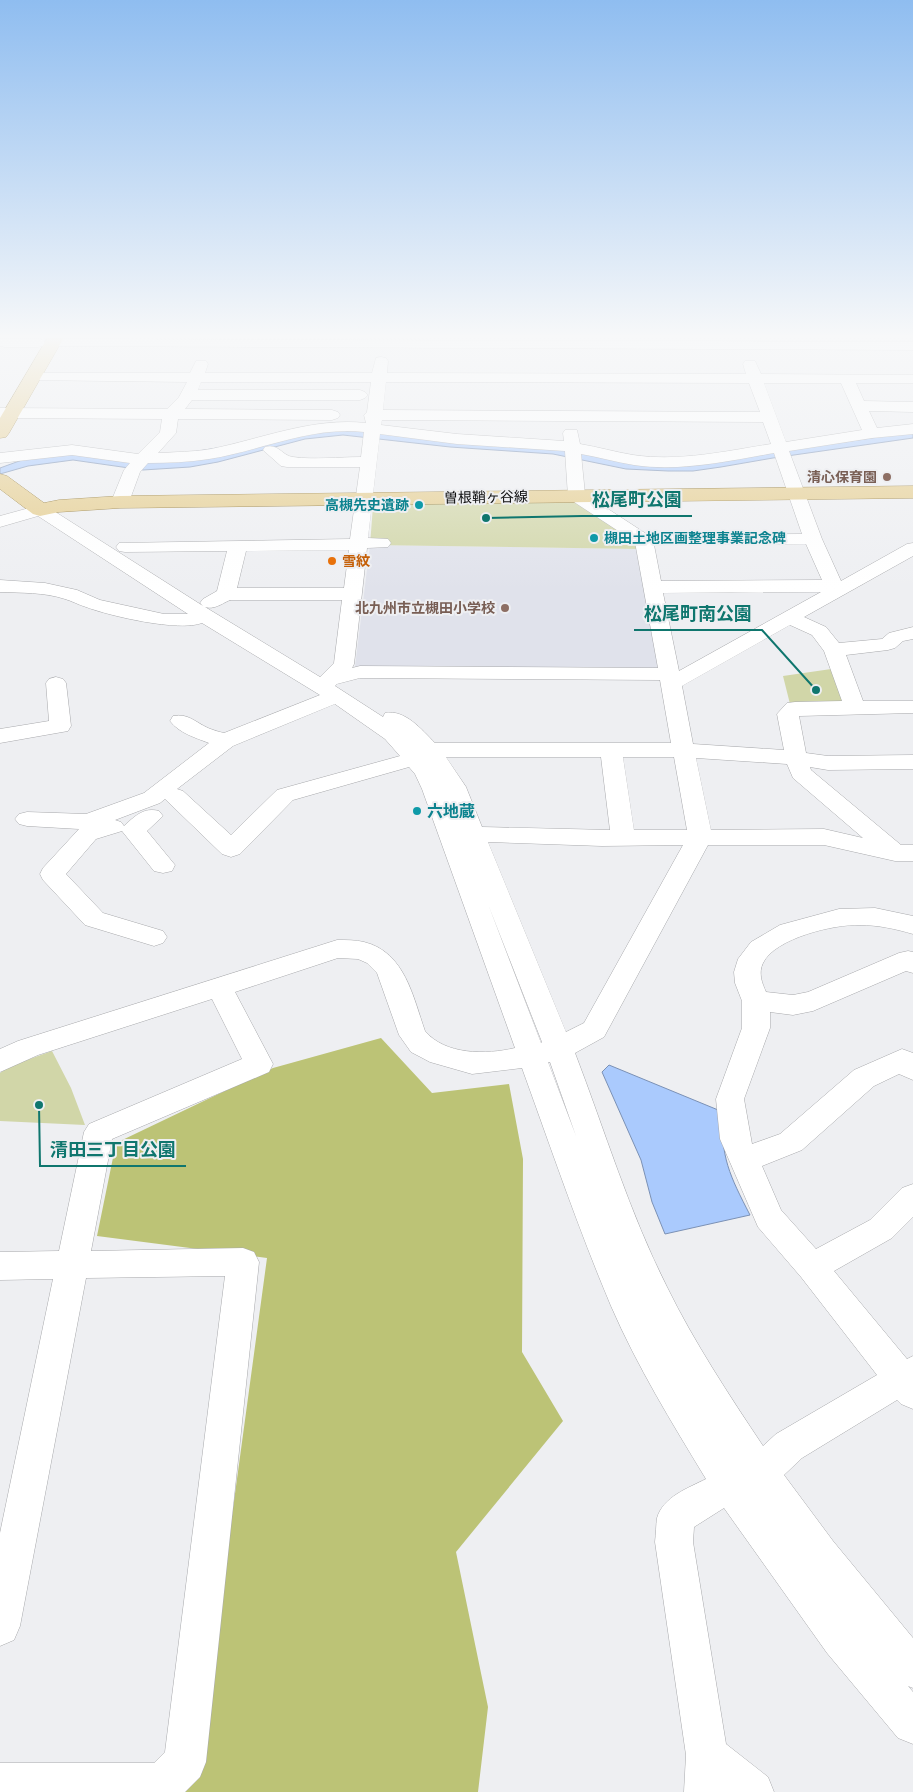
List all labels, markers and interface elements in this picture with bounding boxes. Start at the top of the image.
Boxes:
place label: 清心保育園 [807,468,877,485]
marker: 清心保育園 [881,471,893,483]
callout: 松尾町公園 [582,483,692,516]
street label: 曽根鞘ヶ谷線 [444,487,528,506]
text: 松尾町公園 [592,488,682,510]
place label: 高槻先史遺跡 [325,496,409,513]
marker: 高槻先史遺跡 [413,499,425,511]
place label: 槻田土地区画整理事業記念碑 [604,529,786,546]
marker: 槻田土地区画整理事業記念碑 [588,532,600,544]
place label: 雪紋 [342,552,370,569]
marker: 雪紋 [326,555,338,567]
callout: 松尾町南公園 [634,597,762,630]
place label: 北九州市立槻田小学校 [355,599,495,616]
marker: 北九州市立槻田小学校 [499,602,511,614]
text: 松尾町南公園 [644,602,752,624]
place label: 六地蔵 [427,801,475,820]
marker: 六地蔵 [411,805,423,817]
callout: 清田三丁目公園 [40,1133,186,1166]
text: 清田三丁目公園 [50,1138,176,1160]

